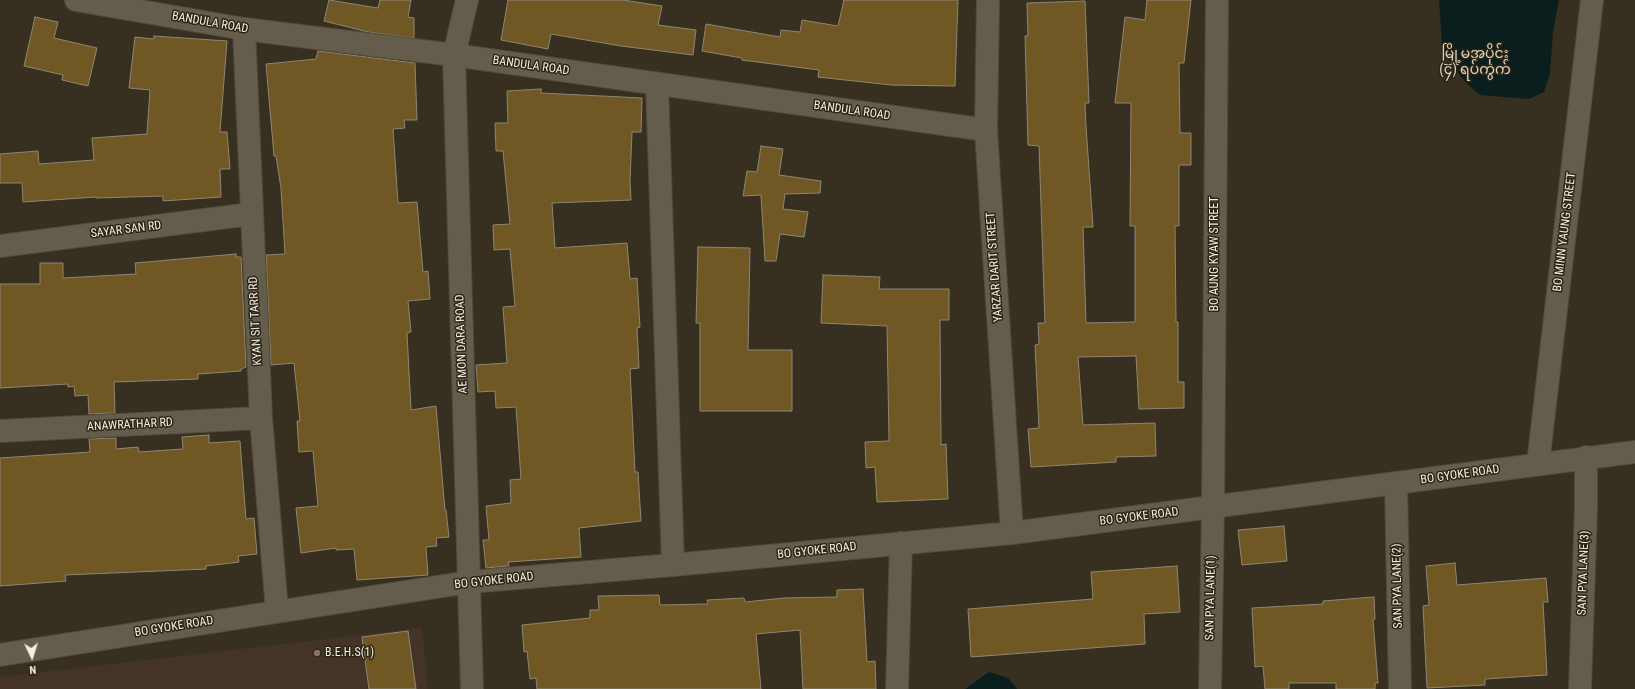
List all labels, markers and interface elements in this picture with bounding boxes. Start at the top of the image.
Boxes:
street label: BANDULA ROAD [171,9,249,37]
district label: မြို့မအပိုင်း (၄) ရပ်ကွက် [1439,46,1511,78]
street label: BANDULA ROAD [492,53,570,79]
street label: BANDULA ROAD [813,98,891,124]
street label: BO MINN YAUNG STREET [1551,172,1579,292]
street label: BO AUNG KYAW STREET [1208,196,1222,312]
street label: YARZAR DARIT STREET [984,211,1006,323]
street label: SAYAR SAN RD [90,219,162,241]
street label: KYAN SIT TARR RD [246,276,266,366]
street label: AE MON DARA ROAD [453,294,471,394]
street label: ANAWRATHAR RD [87,416,173,434]
street label: BO GYOKE ROAD [1420,462,1500,488]
street label: BO GYOKE ROAD [1099,505,1179,529]
street label: SAN PYA LANE(3) [1575,530,1593,616]
street label: BO GYOKE ROAD [777,540,857,562]
street label: SAN PYA LANE(2) [1390,543,1406,629]
street label: SAN PYA LANE(1) [1203,555,1219,641]
street label: BO GYOKE ROAD [454,570,534,592]
street label: BO GYOKE ROAD [134,614,214,640]
north arrow [12,637,52,677]
place label: B.E.H.S(1) [325,646,374,660]
marker: B.E.H.S(1) [312,648,322,658]
text: N [29,663,37,676]

